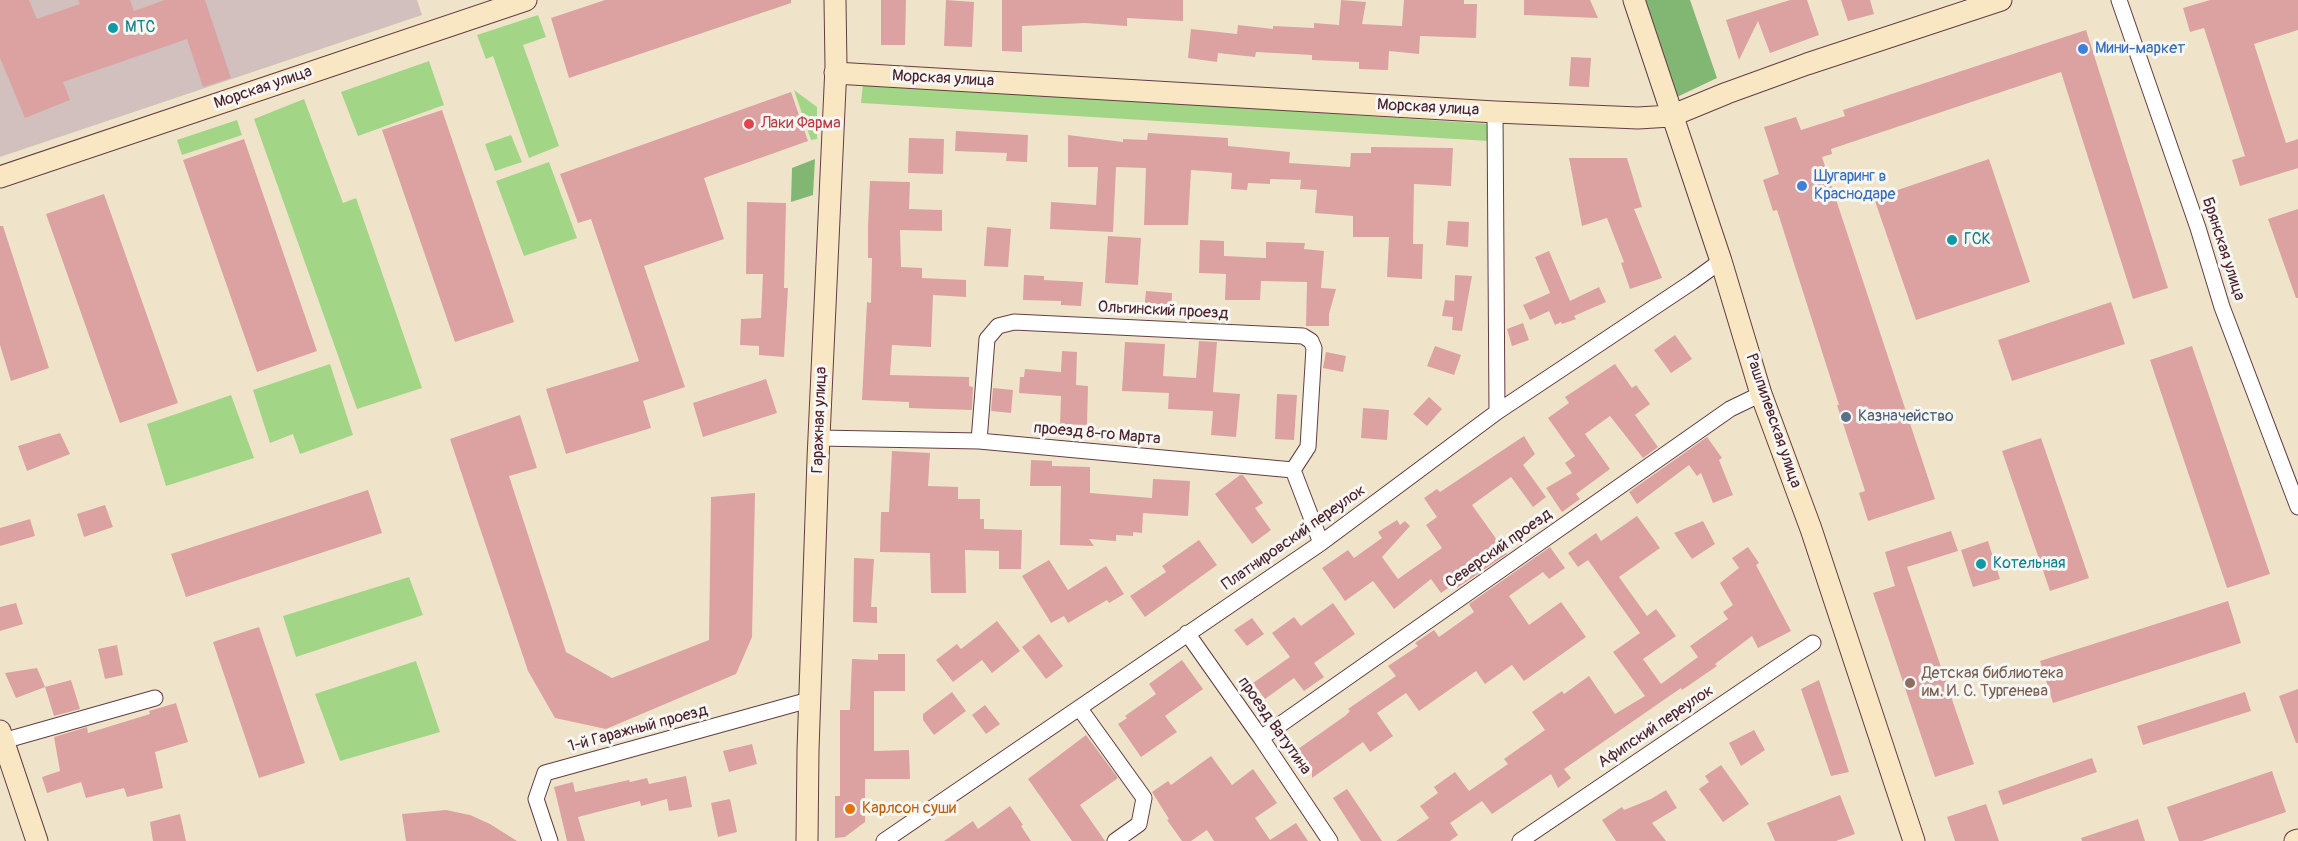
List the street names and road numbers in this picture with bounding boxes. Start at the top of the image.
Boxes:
street label: Морская улица [212,62,314,114]
street label: Морская улица [891,67,995,91]
street label: Морская улица [1376,96,1480,120]
street label: Брянская улица [2197,195,2249,303]
street label: Ольгинский проезд [1097,298,1229,324]
street label: Рашпилевская улица [1741,351,1805,491]
street label: Гаражная улица [809,366,831,474]
street label: проезд 8-го Марта [1033,419,1161,449]
street label: Платнировский переулок [1219,481,1369,595]
street label: Северский проезд [1442,505,1556,593]
street label: проезд Ватутина [1233,673,1315,779]
street label: Афипский переулок [1595,681,1717,773]
street label: 1-й Гаражный проезд [566,701,710,757]

